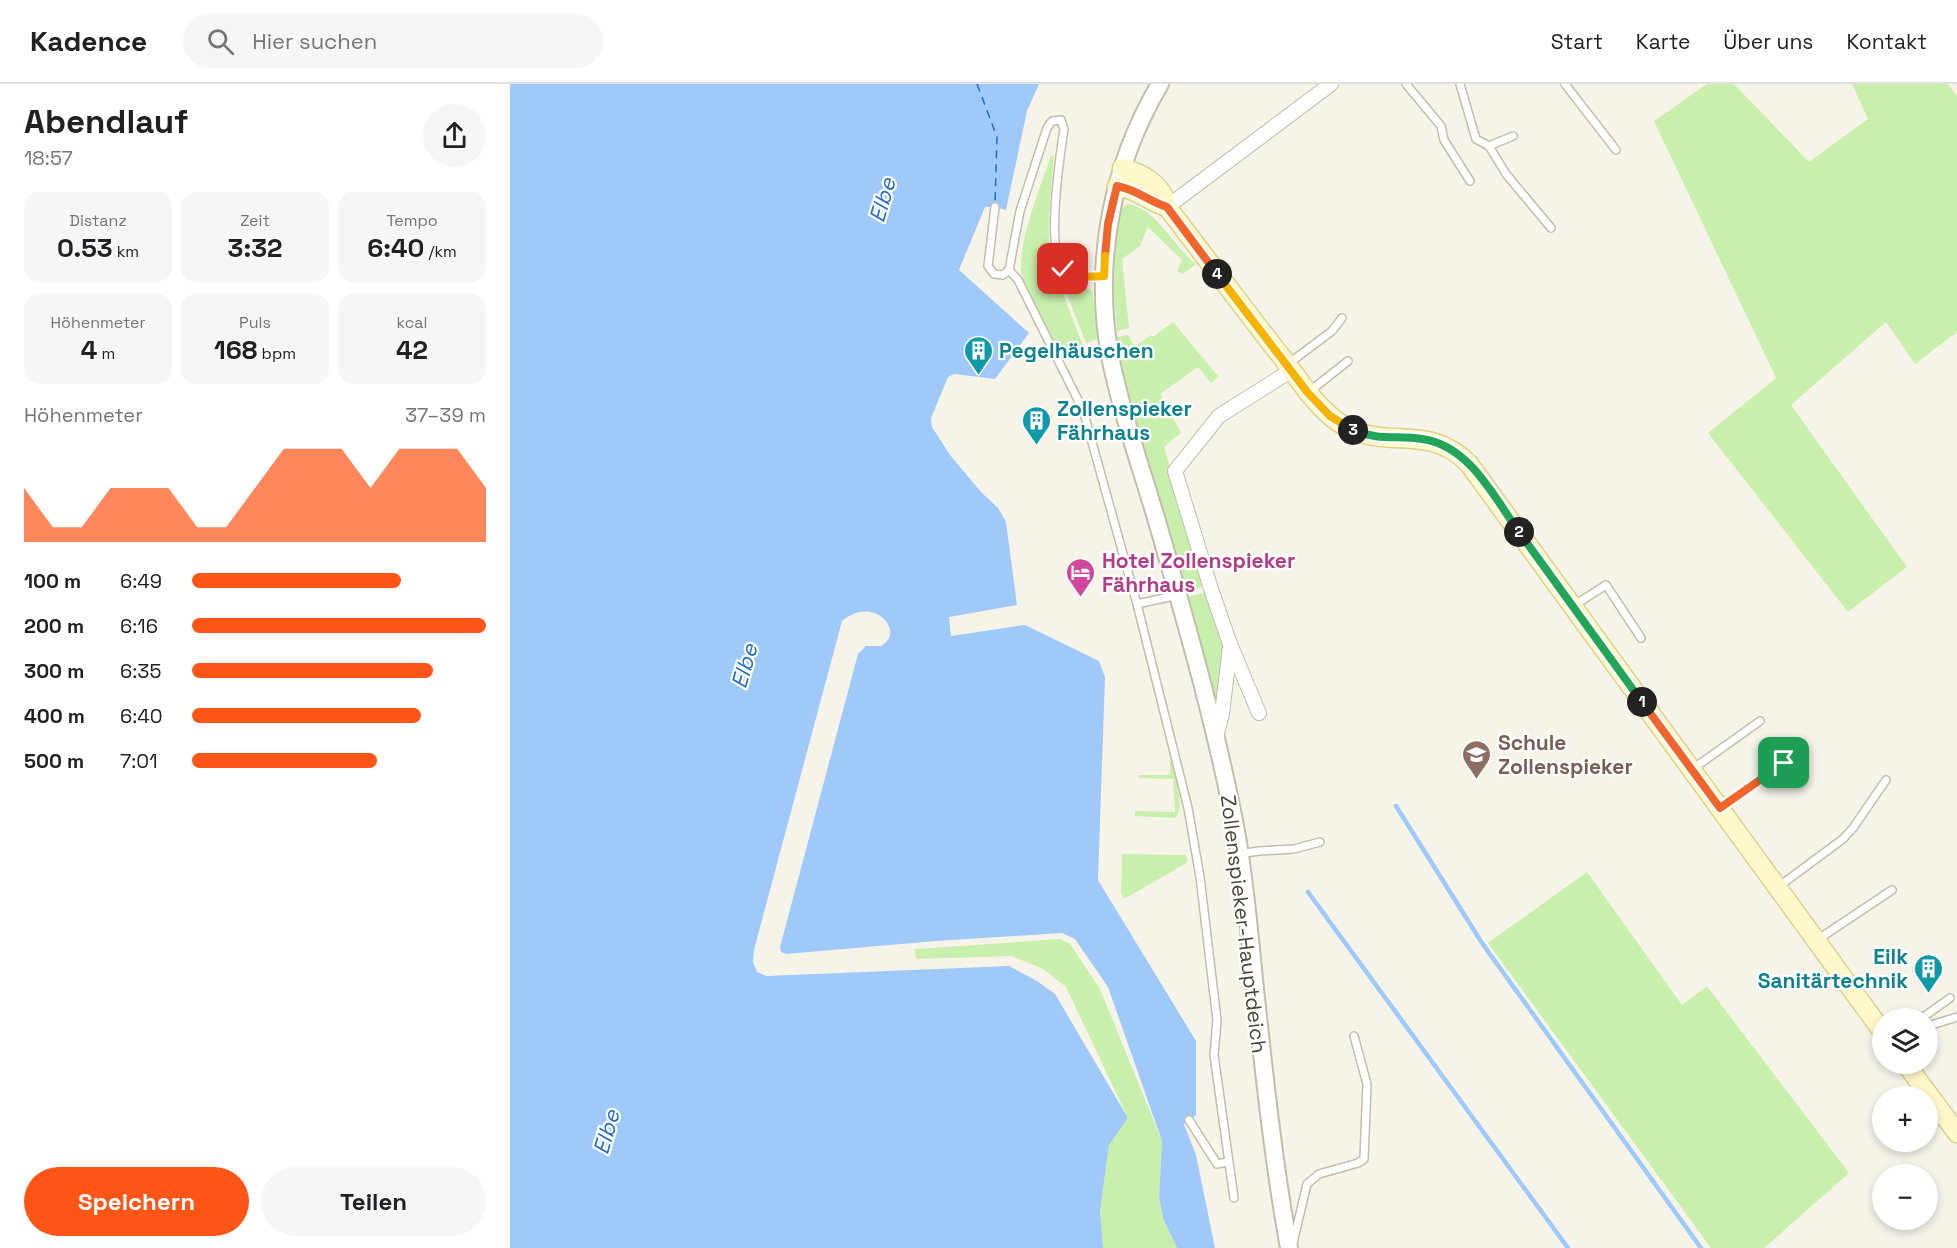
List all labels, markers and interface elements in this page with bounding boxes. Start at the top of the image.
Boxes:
search box [183,14,603,68]
text: Kadence [30,23,147,59]
icon: search [204,25,237,58]
text: Hier suchen [252,27,377,55]
text: Start [1551,28,1603,55]
text: Karte [1636,28,1690,55]
text: Über uns [1723,28,1813,55]
text: Kontakt [1846,28,1927,55]
text: Abendlauf [24,101,189,143]
button: share [423,104,486,167]
text: 18:57 [24,145,73,171]
water label: Elbe [862,174,902,225]
text: Distanz [69,210,127,231]
text: Zeit [240,210,270,231]
text: Tempo [386,210,438,231]
text: 0.53 [57,231,113,265]
text: 3:32 [228,231,282,265]
text: 6:40 [367,231,424,265]
text: km [113,241,139,262]
text: /km [424,241,457,262]
pin [1037,243,1088,294]
icon: check [1046,252,1079,285]
pin: 4 [1202,259,1232,289]
text: 4 [1212,263,1222,284]
text: Höhenmeter [51,312,145,333]
text: Puls [239,312,271,333]
text: kcal [397,312,427,333]
text: 4 [81,333,97,367]
text: 168 [214,333,257,367]
text: 42 [396,333,428,367]
building icon: Pegelhäuschen [962,334,994,376]
place label: Pegelhäuschen [999,337,1154,364]
text: m [97,343,115,364]
text: bpm [257,343,296,364]
place label: Zollenspieker Fährhaus [1057,395,1192,446]
text: Höhenmeter [24,402,143,428]
text: 37–39 m [405,402,486,428]
building icon: Zollenspieker Fährhaus [1020,404,1052,446]
pin: 3 [1338,415,1368,445]
text: 3 [1348,419,1358,440]
pin: 2 [1504,517,1534,547]
text: 2 [1514,521,1524,542]
place label: Hotel Zollenspieker Fährhaus [1102,547,1295,598]
hotel icon: Hotel Zollenspieker Fährhaus [1065,556,1097,598]
text: 100 m [24,568,81,594]
text: 6:49 [120,568,162,594]
text: 200 m [24,613,84,639]
text: 6:16 [120,613,158,639]
water label: Elbe [724,640,764,691]
text: 300 m [24,658,84,684]
text: 6:35 [120,658,161,684]
pin: 1 [1627,687,1657,717]
text: 1 [1638,691,1646,712]
text: 400 m [24,703,85,729]
text: 6:40 [120,703,163,729]
place label: Schule Zollenspieker [1498,729,1633,780]
pin [1758,737,1809,788]
school or university icon: Schule Zollenspieker [1461,738,1493,780]
icon: arrive [1767,746,1800,779]
text: 500 m [24,748,84,774]
text: 7:01 [120,748,158,774]
street label: Zollenspieker-Hauptdeich [1215,793,1273,1055]
place label: Eilk Sanitärtechnik [1758,943,1908,994]
building icon: Eilk Sanitärtechnik [1913,952,1945,994]
map controls [1872,1008,1938,1230]
button: layers [1872,1008,1938,1074]
button: + [1872,1086,1938,1152]
water label: Elbe [586,1106,626,1157]
button: − [1872,1164,1938,1230]
button: Speichern [24,1167,249,1236]
button: Teilen [261,1167,486,1236]

